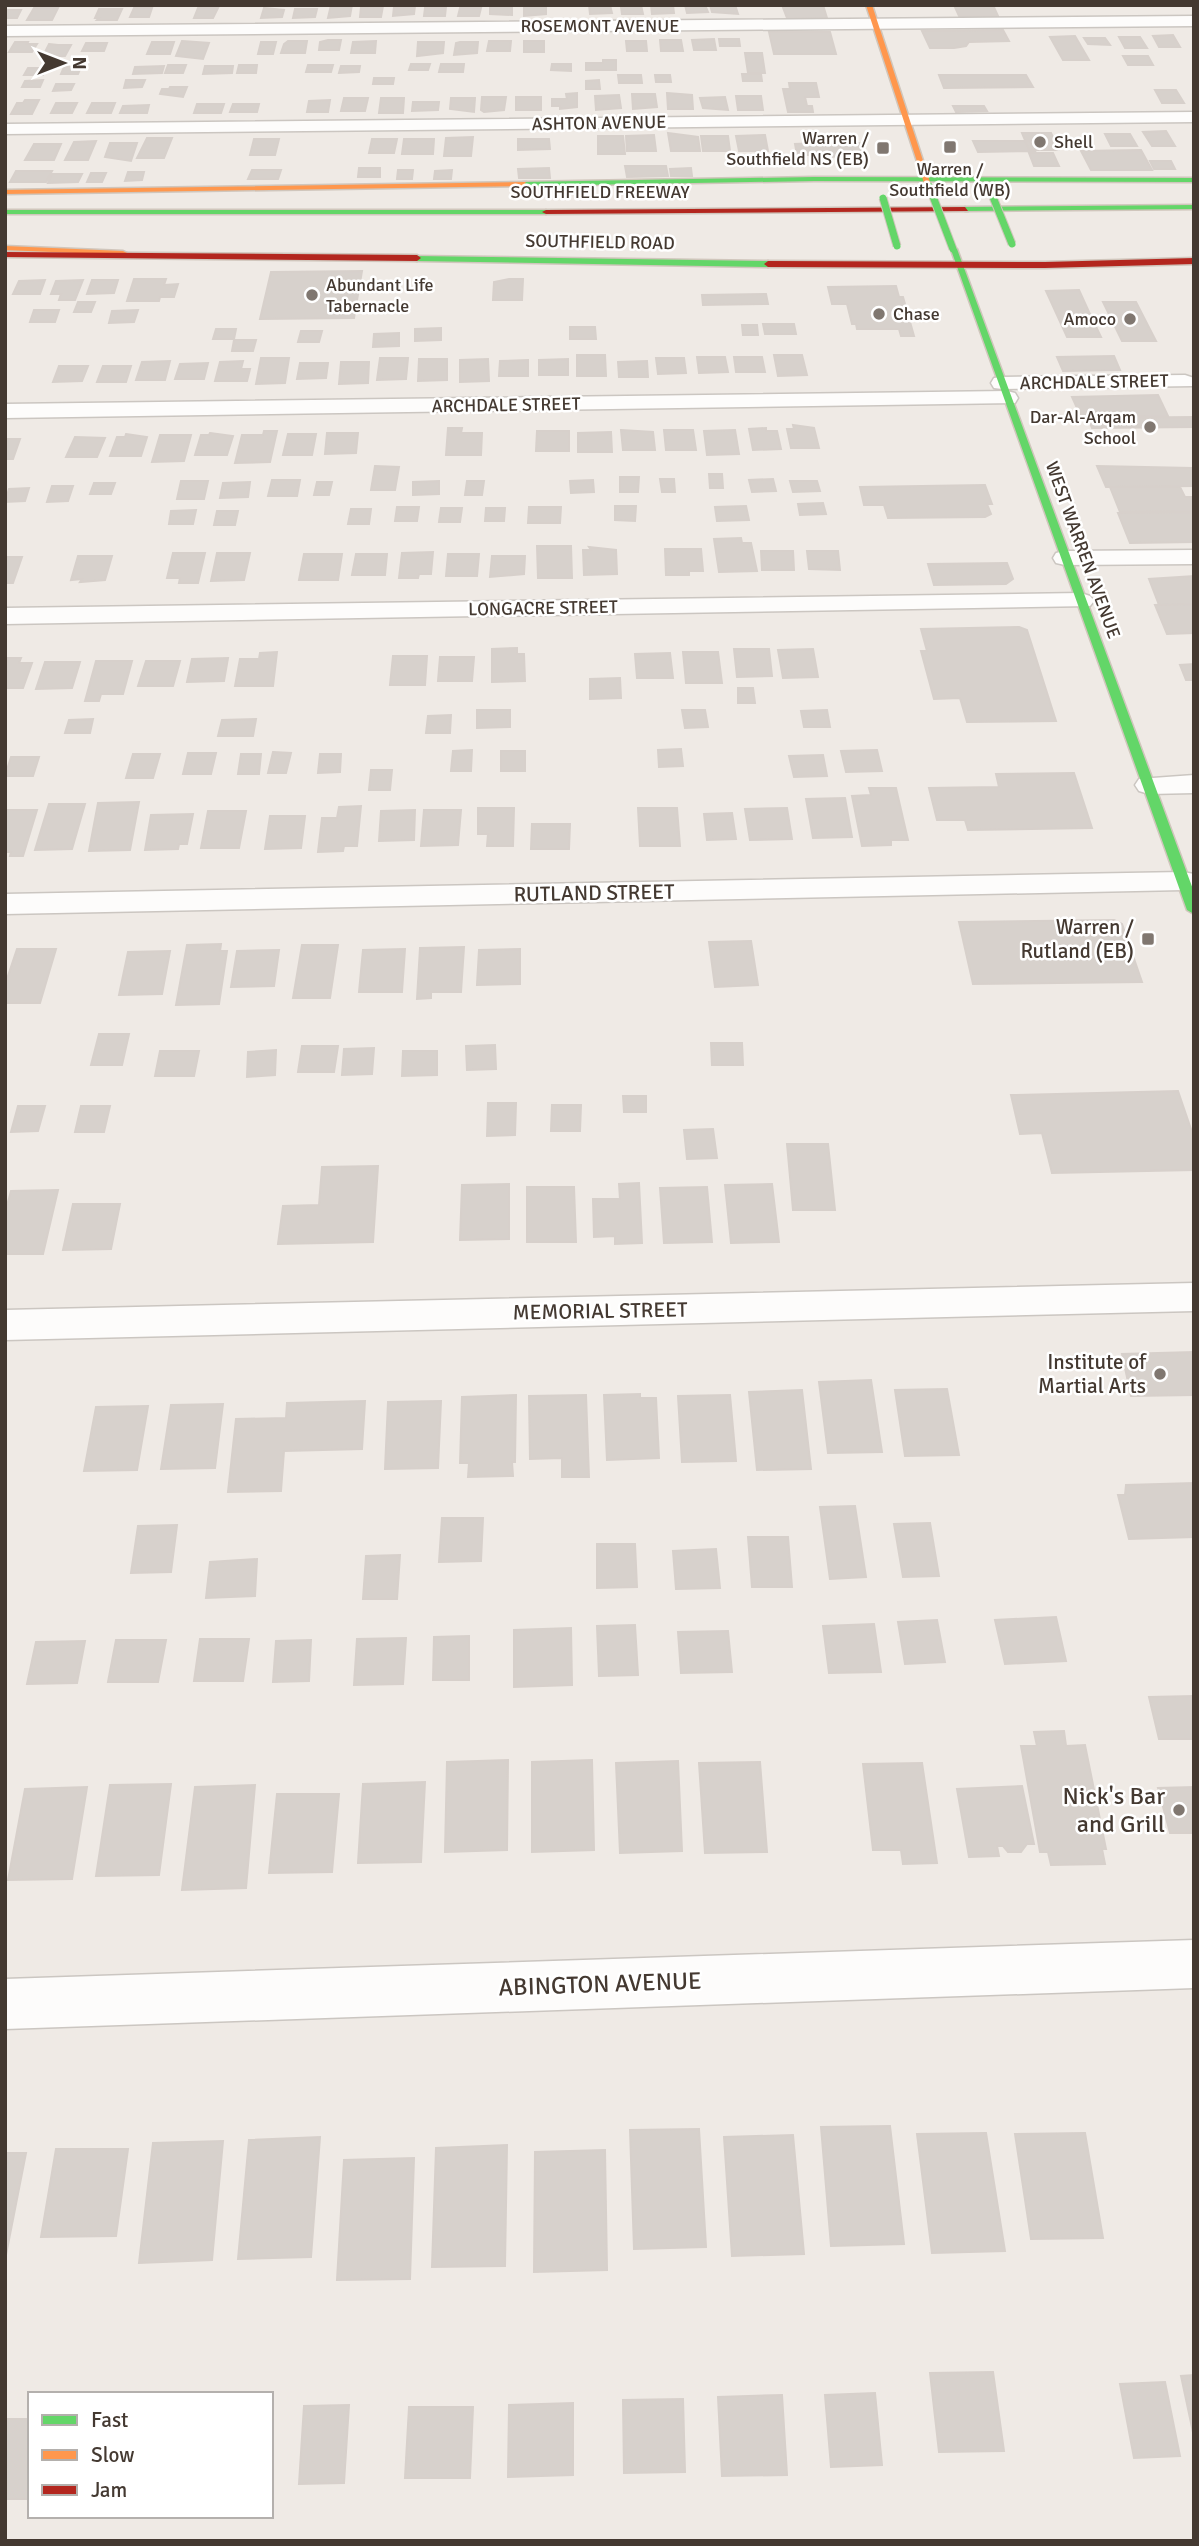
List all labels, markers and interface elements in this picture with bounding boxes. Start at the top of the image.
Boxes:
street label: ROSEMONT AVENUE [520,15,680,37]
north arrow [28,28,98,98]
text: N [67,56,91,70]
street label: ASHTON AVENUE [532,111,666,135]
place label: Warren / Southfield NS (EB) [726,127,869,170]
place label: Shell [1054,131,1093,153]
marker: Shell [1032,134,1048,150]
marker: Warren / Southfield (WB) [942,139,958,155]
marker: Warren / Southfield NS (EB) [875,140,891,156]
place label: Warren / Southfield (WB) [889,158,1011,201]
street label: SOUTHFIELD FREEWAY [510,181,690,203]
street label: SOUTHFIELD ROAD [525,230,675,254]
place label: Abundant Life Tabernacle [326,274,434,317]
marker: Abundant Life Tabernacle [304,287,320,303]
place label: Chase [893,303,940,325]
marker: Chase [871,306,887,322]
place label: Amoco [1064,308,1116,330]
marker: Amoco [1122,311,1138,327]
street label: ARCHDALE STREET [1019,370,1169,394]
street label: ARCHDALE STREET [431,393,581,417]
place label: Dar-Al-Arqam School [1030,406,1136,449]
marker: Dar-Al-Arqam School [1142,419,1158,435]
street label: WEST WARREN AVENUE [1041,459,1125,641]
street label: LONGACRE STREET [468,596,618,620]
street label: RUTLAND STREET [513,879,675,907]
place label: Warren / Rutland (EB) [1020,914,1134,964]
marker: Warren / Rutland (EB) [1140,931,1156,947]
street label: MEMORIAL STREET [512,1296,688,1326]
place label: Institute of Martial Arts [1038,1349,1147,1399]
marker: Institute of Martial Arts [1152,1366,1168,1382]
place label: Nick's Bar and Grill [1063,1781,1165,1839]
marker: Nick's Bar and Grill [1171,1802,1187,1818]
street label: ABINGTON AVENUE [498,1965,702,2003]
legend [28,2392,273,2518]
text: Fast [91,2407,128,2433]
text: Slow [91,2442,135,2468]
text: Jam [91,2477,127,2503]

